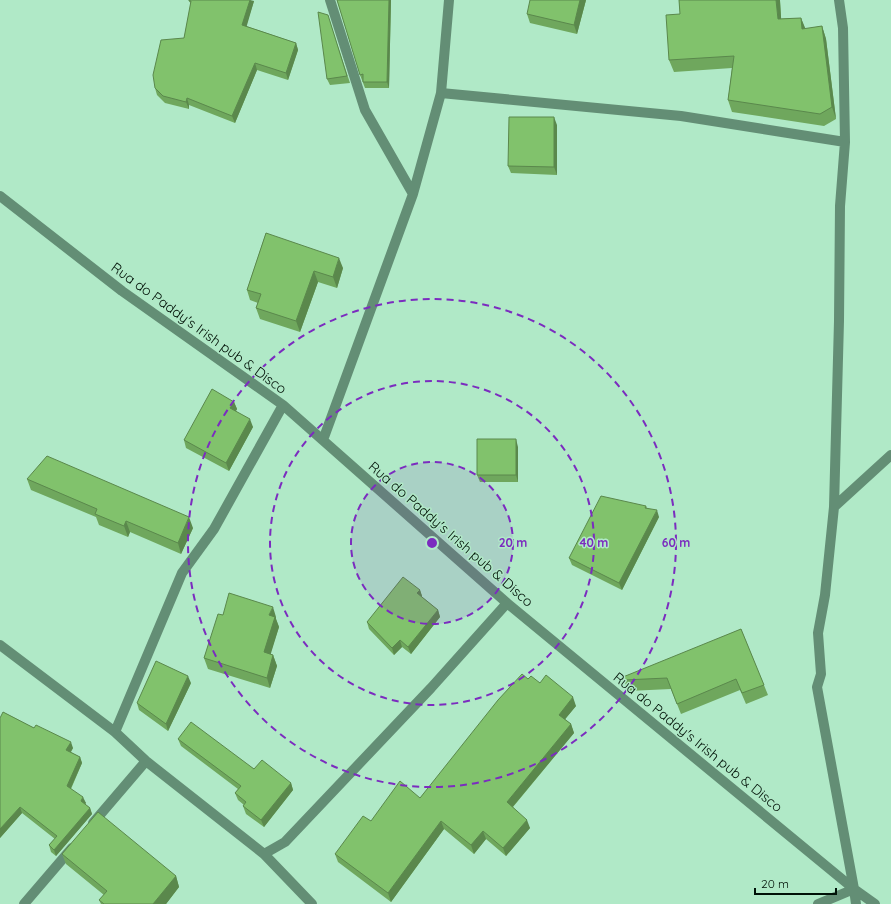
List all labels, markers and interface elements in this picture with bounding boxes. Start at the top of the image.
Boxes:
street label: Rua do Paddy's Irish pub & Disco [108,258,290,398]
street label: Rua do Paddy's Irish pub & Disco [365,457,537,611]
text: 20 m [499,535,527,550]
text: 40 m [580,535,608,550]
text: 60 m [662,535,690,550]
centre of rings [425,536,439,550]
street label: Rua do Paddy's Irish pub & Disco [610,668,786,816]
scale bar [755,870,836,896]
text: 20 m [761,876,789,891]

